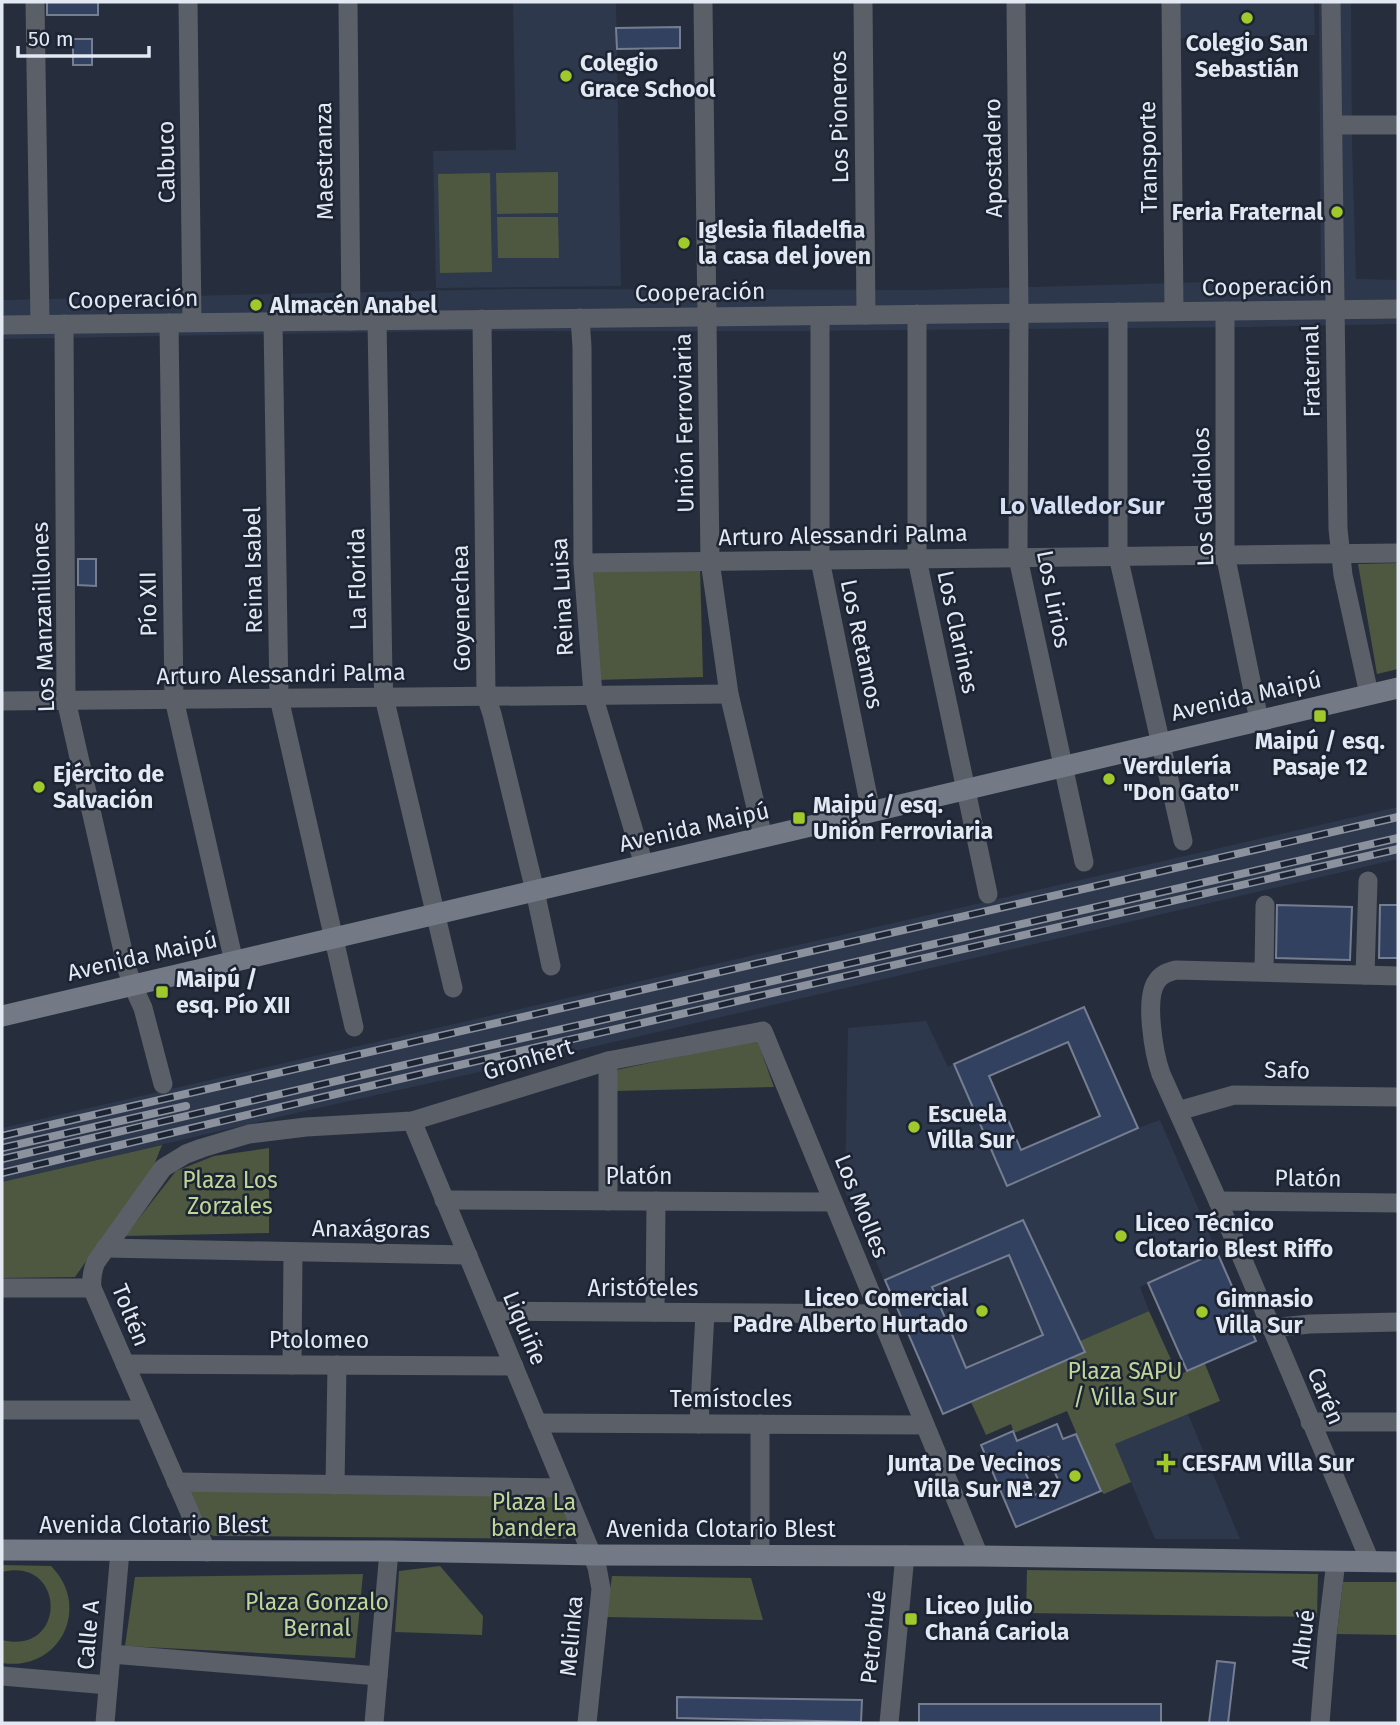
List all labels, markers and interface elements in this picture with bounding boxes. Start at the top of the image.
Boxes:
marker: Colegio San Sebastián [1239,10,1255,26]
scale bar [18,14,149,58]
text: 50 m [28,26,74,52]
place label: Colegio San Sebastián [1186,29,1308,83]
place label: Colegio Grace School [580,49,716,103]
street label: Los Pioneros [824,50,854,184]
marker: Colegio Grace School [558,68,574,84]
street label: Apostadero [978,98,1008,218]
street label: Transporte [1133,101,1163,213]
street label: Maestranza [309,102,339,220]
street label: Calbuco [151,120,181,204]
place label: Feria Fraternal [1172,198,1323,226]
marker: Feria Fraternal [1329,204,1345,220]
place label: Iglesia filadelfia la casa del joven [698,216,871,270]
marker: Iglesia filadelfia la casa del joven [676,235,692,251]
street label: Cooperación [1202,271,1332,301]
street label: Cooperación [635,277,765,307]
street label: Cooperación [68,284,198,314]
place label: Almacén Anabel [269,291,437,319]
marker: Almacén Anabel [248,297,264,313]
street label: Fraternal [1296,324,1326,418]
street label: Unión Ferroviaria [668,333,700,513]
street label: Los Gladiolos [1187,427,1219,567]
district label: Lo Valledor Sur [999,492,1165,520]
street label: Reina Isabel [238,506,268,634]
street label: Arturo Alessandri Palma [718,519,968,551]
street label: Los Manzanillones [26,521,60,713]
street label: La Florida [342,527,372,631]
street label: Reina Luisa [545,537,579,657]
street label: Goyenechea [446,544,476,672]
street label: Los Lirios [1031,548,1077,650]
street label: Los Clarines [931,568,985,696]
street label: Pío XII [133,571,163,637]
street label: Los Retamos [835,577,889,711]
street label: Arturo Alessandri Palma [156,658,406,690]
street label: Avenida Maipú [1168,665,1324,727]
marker: Maipú / esq. Pasaje 12 [1312,708,1328,724]
place label: Maipú / esq. Pasaje 12 [1255,727,1385,781]
place label: Verdulería "Don Gato" [1122,752,1239,806]
place label: Ejército de Salvación [53,760,164,814]
marker: Verdulería "Don Gato" [1101,771,1117,787]
marker: Ejército de Salvación [31,779,47,795]
place label: Maipú / esq. Unión Ferroviaria [813,791,993,845]
street label: Avenida Maipú [616,796,772,858]
marker: Maipú / esq. Unión Ferroviaria [791,810,807,826]
street label: Avenida Maipú [64,925,220,987]
place label: Maipú / esq. Pío XII [176,965,291,1019]
marker: Maipú / esq. Pío XII [154,984,170,1000]
street label: Gronhert [480,1032,577,1086]
street label: Safo [1264,1056,1310,1084]
place label: Escuela Villa Sur [927,1100,1016,1154]
marker: Escuela Villa Sur [906,1119,922,1135]
street label: Los Molles [829,1150,895,1262]
street label: Platón [605,1162,673,1190]
street label: Platón [1274,1163,1342,1193]
park label: Plaza Los Zorzales [182,1166,278,1220]
place label: Liceo Técnico Clotario Blest Riffo [1135,1209,1333,1263]
street label: Anaxágoras [312,1214,430,1244]
marker: Liceo Técnico Clotario Blest Riffo [1113,1228,1129,1244]
street label: Aristóteles [587,1274,699,1302]
street label: Toltén [106,1280,156,1350]
place label: Liceo Comercial Padre Alberto Hurtado [733,1284,968,1338]
place label: Gimnasio Villa Sur [1215,1285,1313,1339]
street label: Liquiñe [497,1287,553,1369]
marker: Liceo Comercial Padre Alberto Hurtado [974,1303,990,1319]
marker: Gimnasio Villa Sur [1194,1304,1210,1320]
street label: Ptolomeo [269,1326,369,1354]
park label: Plaza SAPU / Villa Sur [1068,1357,1182,1411]
street label: Carén [1302,1363,1350,1429]
street label: Temístocles [670,1385,792,1413]
place label: Junta De Vecinos Villa Sur Nª 27 [886,1449,1061,1503]
place label: CESFAM Villa Sur [1182,1449,1355,1477]
marker: CESFAM Villa Sur [1156,1453,1176,1473]
marker: Junta De Vecinos Villa Sur Nª 27 [1067,1468,1083,1484]
park label: Plaza La bandera [491,1488,577,1542]
street label: Avenida Clotario Blest [39,1511,270,1539]
street label: Avenida Clotario Blest [606,1515,837,1543]
park label: Plaza Gonzalo Bernal [245,1588,389,1642]
street label: Petrohué [854,1589,892,1685]
place label: Liceo Julio Chaná Cariola [925,1592,1069,1646]
street label: Melinka [554,1594,588,1678]
street label: Calle A [71,1598,105,1671]
street label: Alhué [1285,1608,1321,1670]
marker: Liceo Julio Chaná Cariola [903,1611,919,1627]

